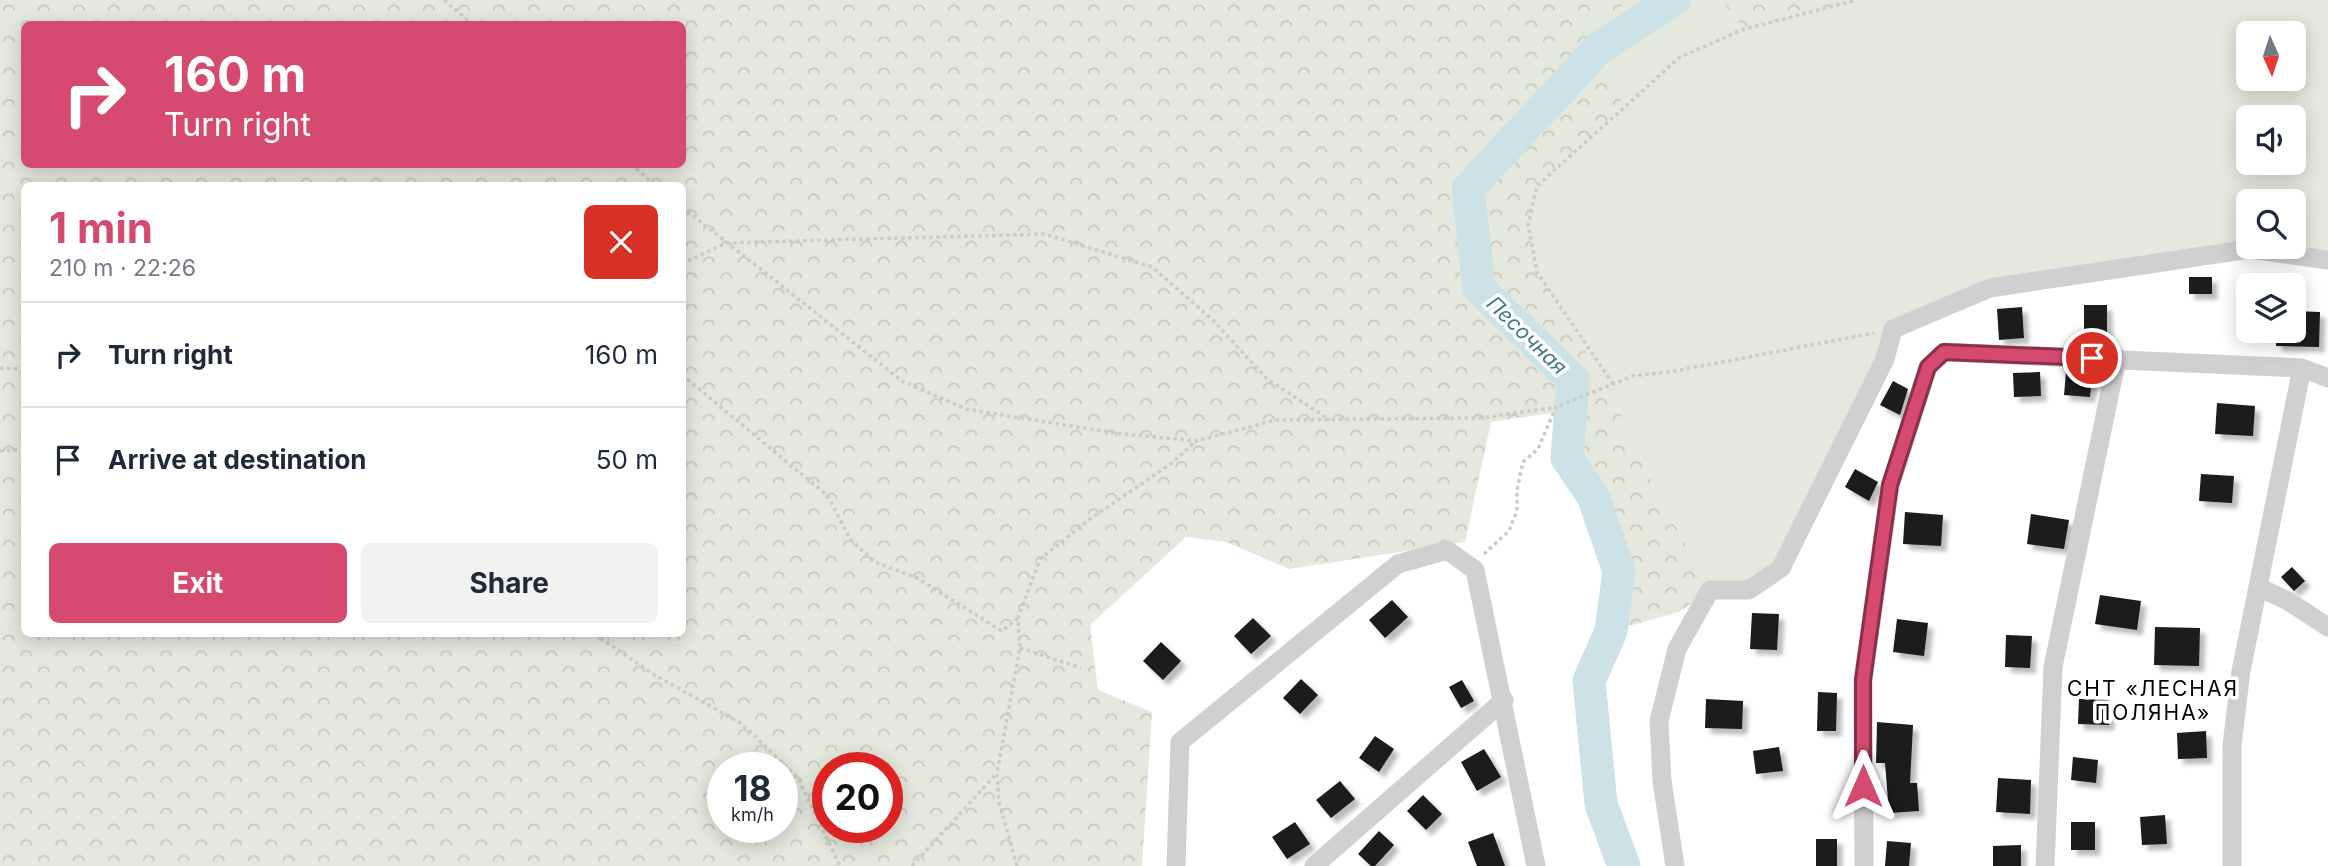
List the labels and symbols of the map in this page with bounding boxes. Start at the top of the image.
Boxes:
north arrow [2236,21,2306,91]
water label: Песочная [1482,291,1572,379]
pin [2062,328,2122,388]
district label: СНТ «ЛЕСНАЯ ПОЛЯНА» [2067,676,2239,725]
position arrow [1826,749,1900,823]
speed limit sign: 20 [812,752,903,843]

